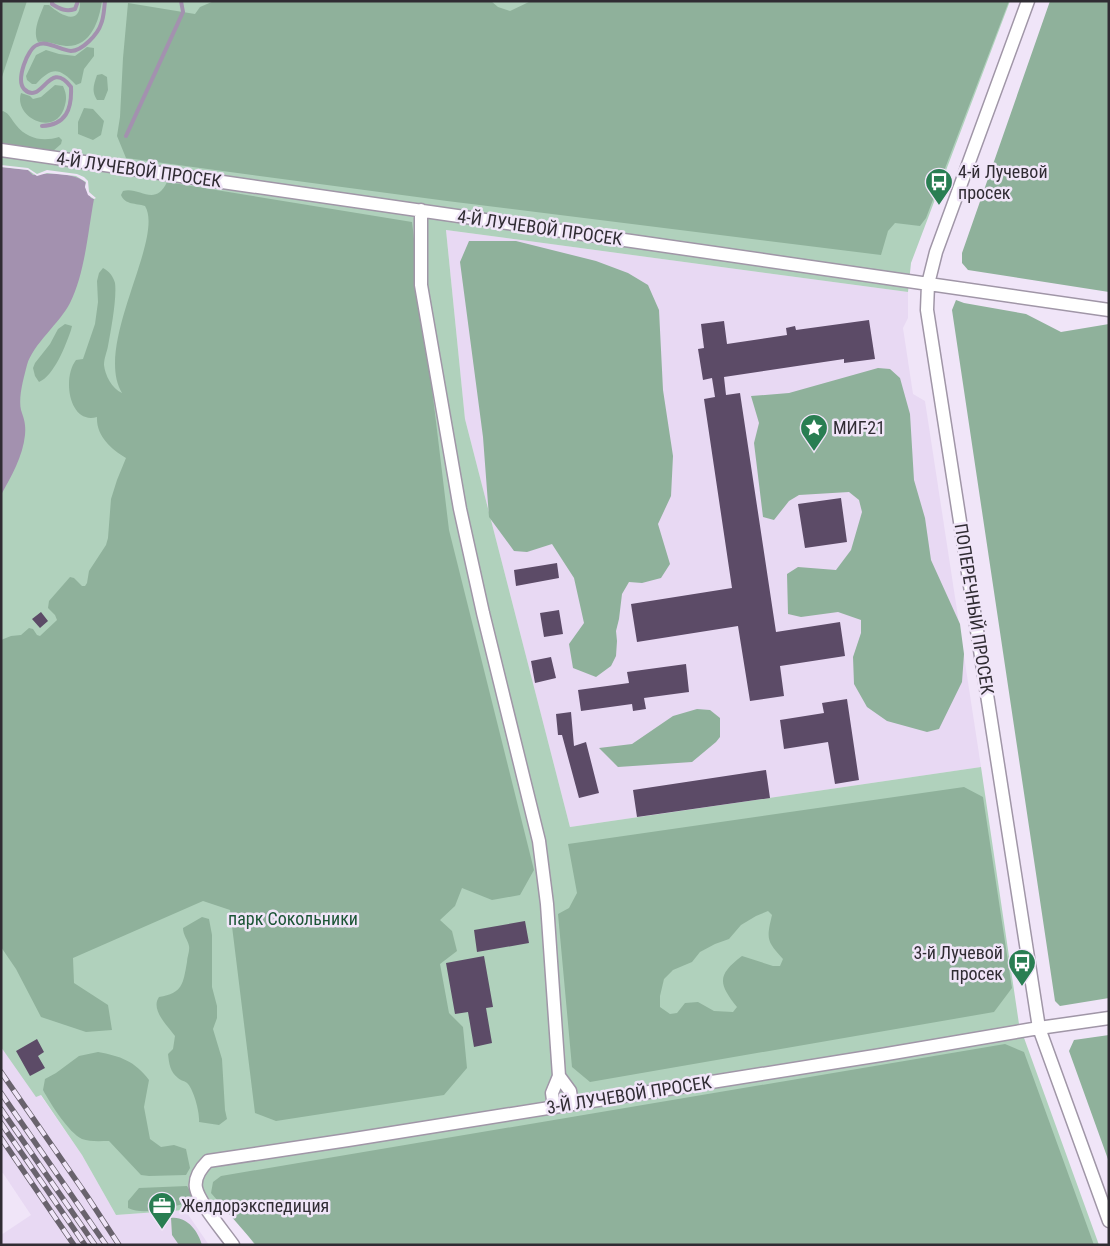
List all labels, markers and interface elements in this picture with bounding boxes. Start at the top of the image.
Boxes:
street label: 4-Й ЛУЧЕВОЙ ПРОСЕК [55,148,223,191]
place label: 4-й Лучевой просек [958,161,1048,203]
bus stop icon: 4-й Лучевой просек [924,167,954,206]
street label: 4-Й ЛУЧЕВОЙ ПРОСЕК [456,206,624,249]
place icon: МИГ-21 [799,413,829,452]
place label: МИГ-21 [833,417,885,438]
street label: ПОПЕРЕЧНЫЙ ПРОСЕК [951,522,998,696]
park label: парк Сокольники [228,908,358,929]
place label: 3-й Лучевой просек [913,942,1003,984]
bus stop icon: 3-й Лучевой просек [1007,948,1037,987]
street label: 3-Й ЛУЧЕВОЙ ПРОСЕК [545,1071,713,1118]
office icon: Желдорэкспедиция [147,1191,177,1230]
place label: Желдорэкспедиция [181,1195,329,1216]

